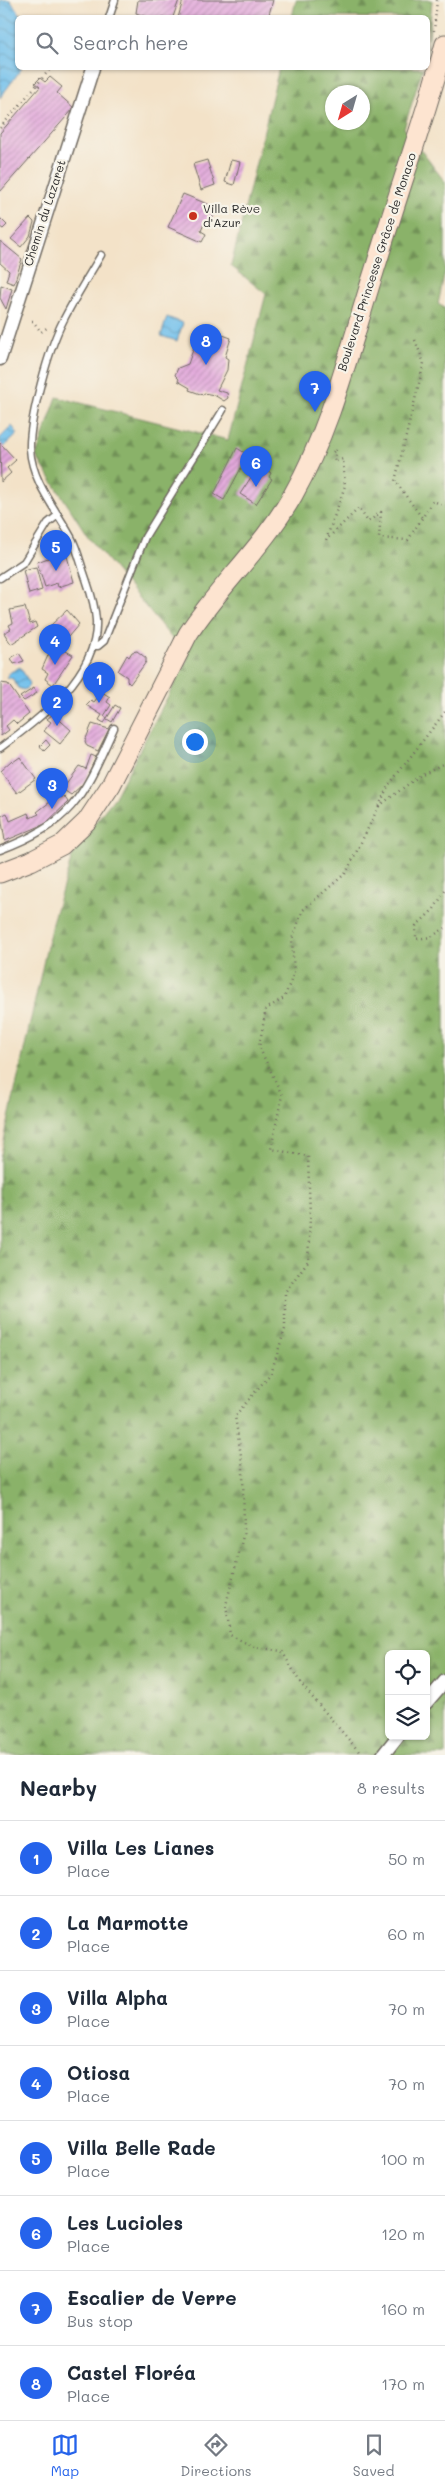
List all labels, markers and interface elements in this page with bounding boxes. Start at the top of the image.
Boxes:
search box [15,15,430,70]
icon: search [33,29,61,57]
text: Search here [73,30,189,55]
north arrow [325,85,370,130]
street label: Boulevard Princesse Grâce de Monaco [333,151,419,373]
street label: Chemin du Lazaret [19,157,69,268]
place label: Villa Rève d'Azur [203,200,260,230]
marker: Villa Rève d'Azur [187,210,199,222]
pin: 8 [190,324,222,365]
pin: 7 [299,371,331,412]
pin: 6 [240,446,272,487]
pin: 5 [40,530,72,571]
pin: 4 [39,624,71,665]
pin: 1 [83,662,115,703]
pin: 2 [41,685,73,726]
your location [182,729,208,755]
pin: 3 [36,768,68,809]
map controls [385,1650,430,1740]
button: locate [385,1650,430,1695]
button: layers [385,1695,430,1740]
text: Nearby [20,1774,97,1801]
text: 8 results [357,1777,425,1798]
text: Villa Les Lianes [67,1835,214,1860]
text: 1 [32,1848,40,1869]
text: 50 m [388,1848,425,1869]
text: Place [67,1860,110,1881]
text: La Marmotte [67,1910,188,1935]
text: 2 [32,1923,40,1944]
text: 60 m [388,1923,425,1944]
text: Place [67,1935,110,1956]
text: Villa Alpha [67,1985,168,2010]
text: 3 [31,1998,41,2019]
text: 70 m [388,1998,425,2019]
text: Place [67,2010,110,2031]
text: Otiosa [67,2060,130,2085]
text: 4 [31,2073,41,2094]
text: 70 m [388,2073,425,2094]
text: Place [67,2085,110,2106]
text: Villa Belle Rade [67,2135,216,2160]
text: 5 [31,2148,41,2169]
text: 100 m [380,2148,425,2169]
text: Place [67,2160,110,2181]
text: Les Lucioles [67,2210,183,2235]
text: 6 [31,2223,41,2244]
text: 120 m [381,2223,425,2244]
text: Place [67,2235,110,2256]
text: Escalier de Verre [67,2285,237,2310]
text: 7 [32,2298,40,2319]
text: 160 m [380,2298,425,2319]
text: Bus stop [67,2310,133,2331]
text: Castel Floréa [67,2360,196,2385]
text: 8 [31,2373,41,2394]
text: 170 m [381,2373,425,2394]
text: Place [67,2385,110,2406]
tab: Map [51,2431,79,2480]
tab: Directions [180,2431,252,2480]
tab: Saved [353,2431,394,2480]

